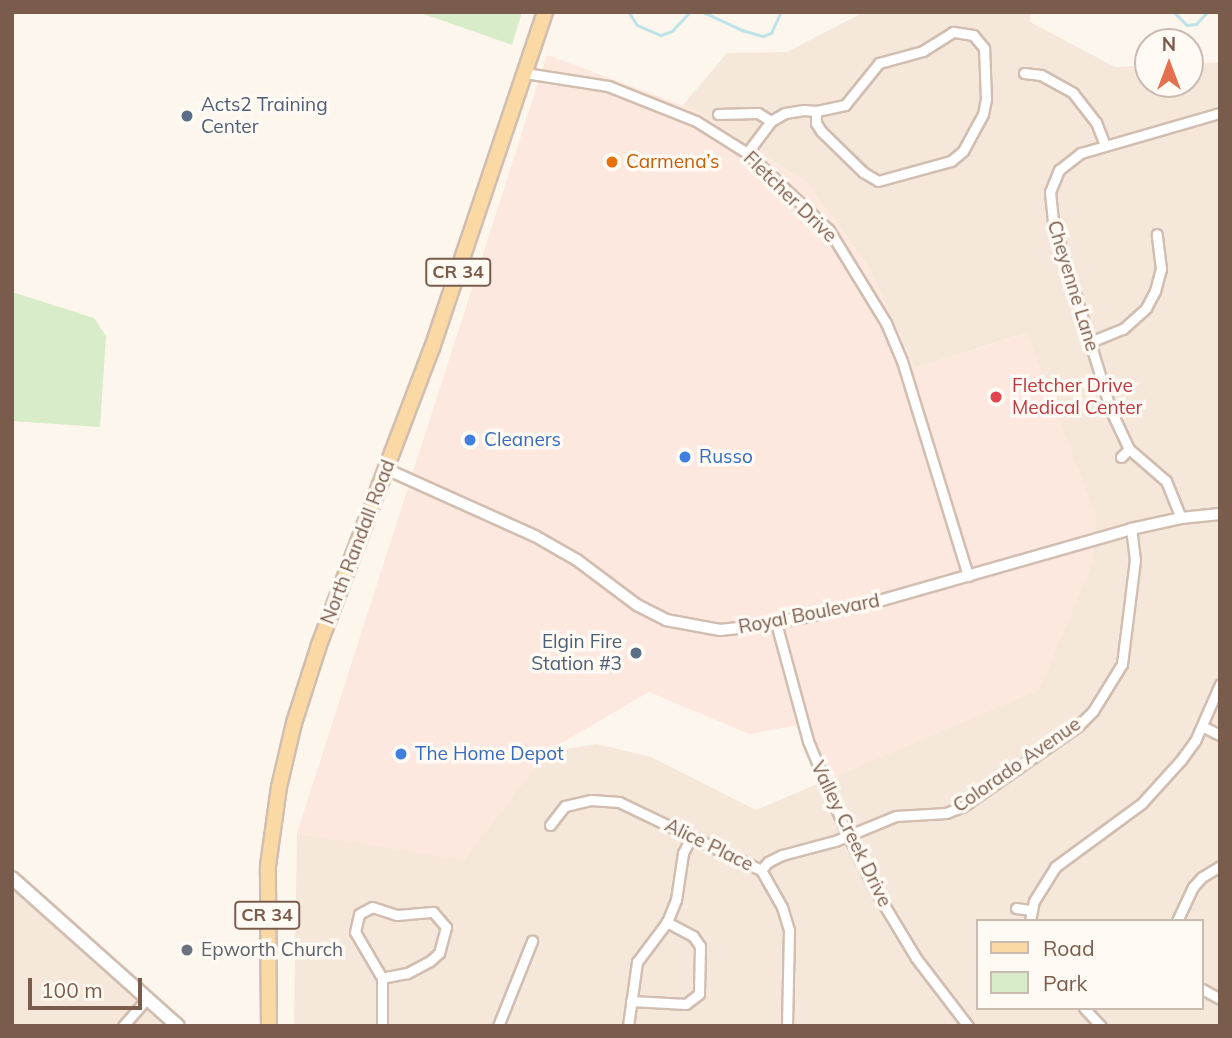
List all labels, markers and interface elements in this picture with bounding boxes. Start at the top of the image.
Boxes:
north arrow [1134,28,1204,98]
text: N [1162,32,1176,56]
place label: Acts2 Training Center [201,94,328,138]
marker: Acts2 Training Center [179,108,195,124]
street label: Fletcher Drive [739,147,841,247]
place label: Carmena’s [626,151,719,173]
marker: Carmena’s [604,154,620,170]
street label: Cheyenne Lane [1042,218,1104,354]
road number: CR 34 [425,258,491,286]
place label: Fletcher Drive Medical Center [1012,375,1142,419]
marker: Fletcher Drive Medical Center [986,387,1006,407]
place label: Cleaners [484,429,561,451]
marker: Cleaners [462,432,478,448]
place label: Russo [699,446,753,468]
marker: Russo [677,449,693,465]
street label: North Randall Road [316,457,400,627]
street label: Royal Boulevard [736,589,882,639]
place label: Elgin Fire Station #3 [531,631,622,675]
marker: Elgin Fire Station #3 [628,645,644,661]
street label: Colorado Avenue [949,713,1085,817]
place label: The Home Depot [415,743,564,765]
marker: The Home Depot [393,746,409,762]
street label: Valley Creek Drive [806,758,896,910]
street label: Alice Place [661,814,757,876]
road number: CR 34 [234,900,300,930]
legend [976,919,1204,1010]
text: Road [1043,935,1094,961]
place label: Epworth Church [201,939,343,961]
marker: Epworth Church [179,942,195,958]
scale bar [32,964,145,1008]
text: Park [1043,970,1087,996]
text: 100 m [41,977,103,1003]

